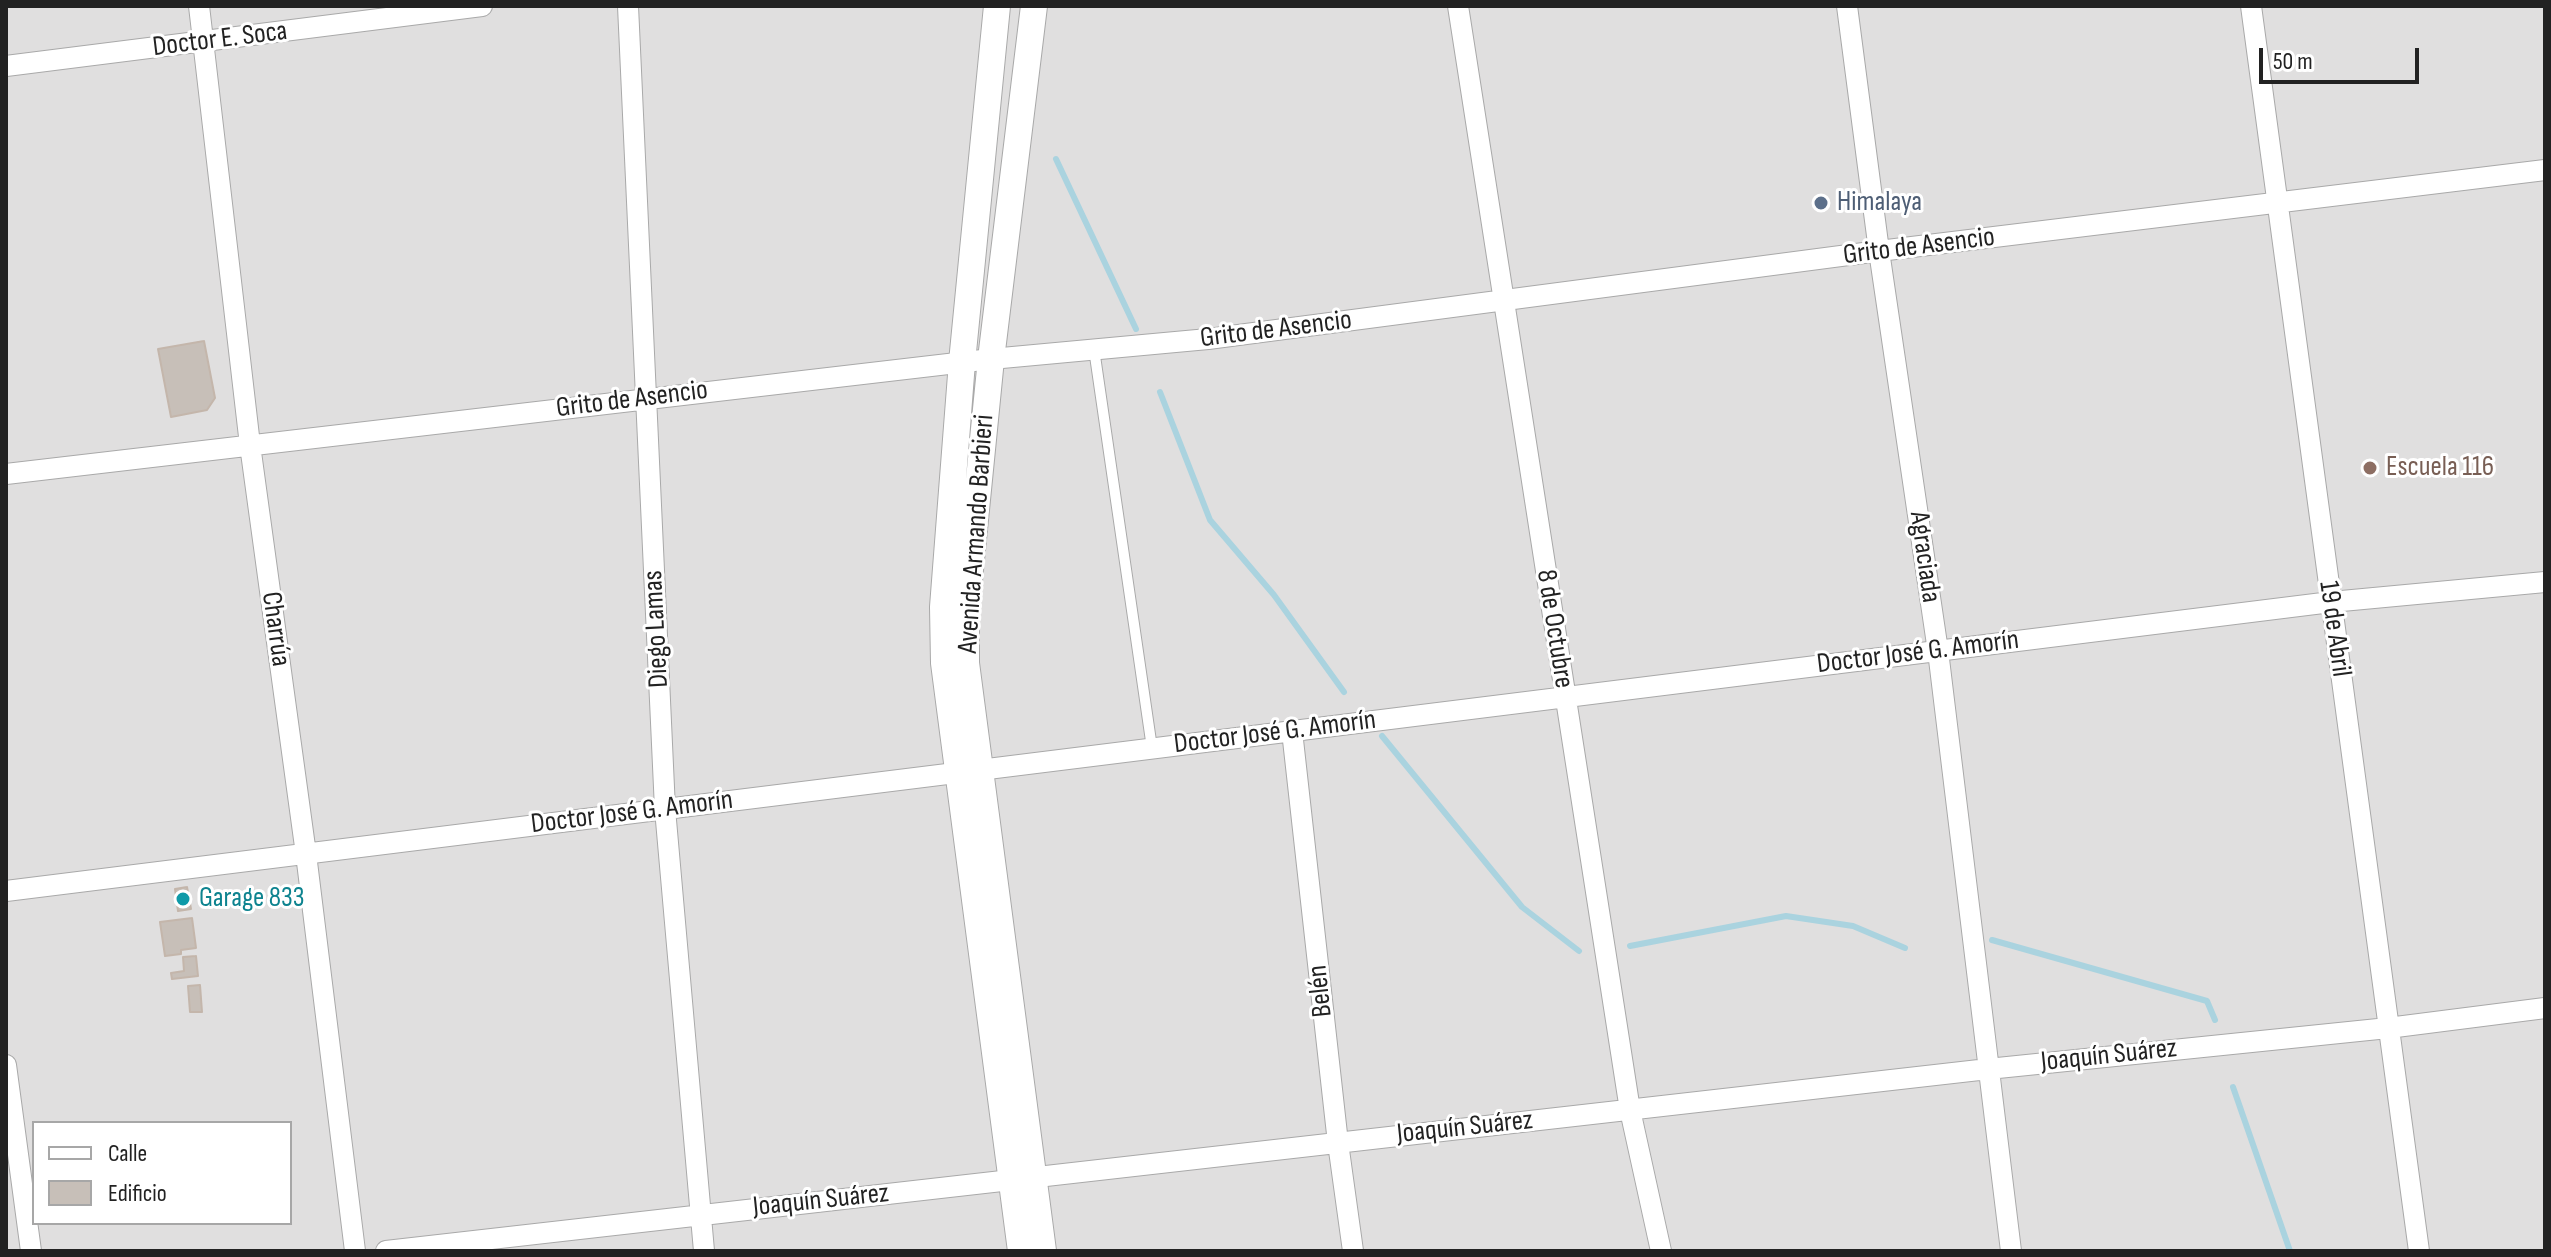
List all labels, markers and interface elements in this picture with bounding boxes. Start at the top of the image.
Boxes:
street label: Doctor E. Soca [151,15,289,65]
scale bar [2263,32,2423,82]
text: 50 m [2273,47,2313,76]
place label: Himalaya [1837,186,1922,220]
marker: Himalaya [1812,194,1830,212]
street label: Grito de Asencio [1841,221,1997,273]
street label: Grito de Asencio [1198,304,1354,356]
street label: Grito de Asencio [554,374,710,426]
street label: Avenida Armando Barbieri [952,413,1002,655]
place label: Escuela 116 [2386,451,2494,485]
marker: Escuela 116 [2361,459,2379,477]
street label: Agraciada [1901,509,1947,605]
street label: 8 de Octubre [1528,567,1580,691]
street label: Diego Lamas [637,570,677,688]
street label: 19 de Abril [2311,579,2357,679]
street label: Charrúa [253,590,297,668]
street label: Doctor José G. Amorín [1815,624,2021,682]
street label: Doctor José G. Amorín [1172,704,1378,762]
street label: Doctor José G. Amorín [529,784,735,842]
place label: Garage 833 [199,882,305,916]
marker: Garage 833 [174,890,192,908]
street label: Belén [1302,963,1340,1019]
street label: Joaquín Suárez [2039,1032,2179,1080]
street label: Joaquín Suárez [1395,1104,1535,1152]
legend [32,1121,292,1225]
text: Calle [108,1139,147,1168]
street label: Joaquín Suárez [751,1177,891,1225]
text: Edificio [108,1179,167,1208]

